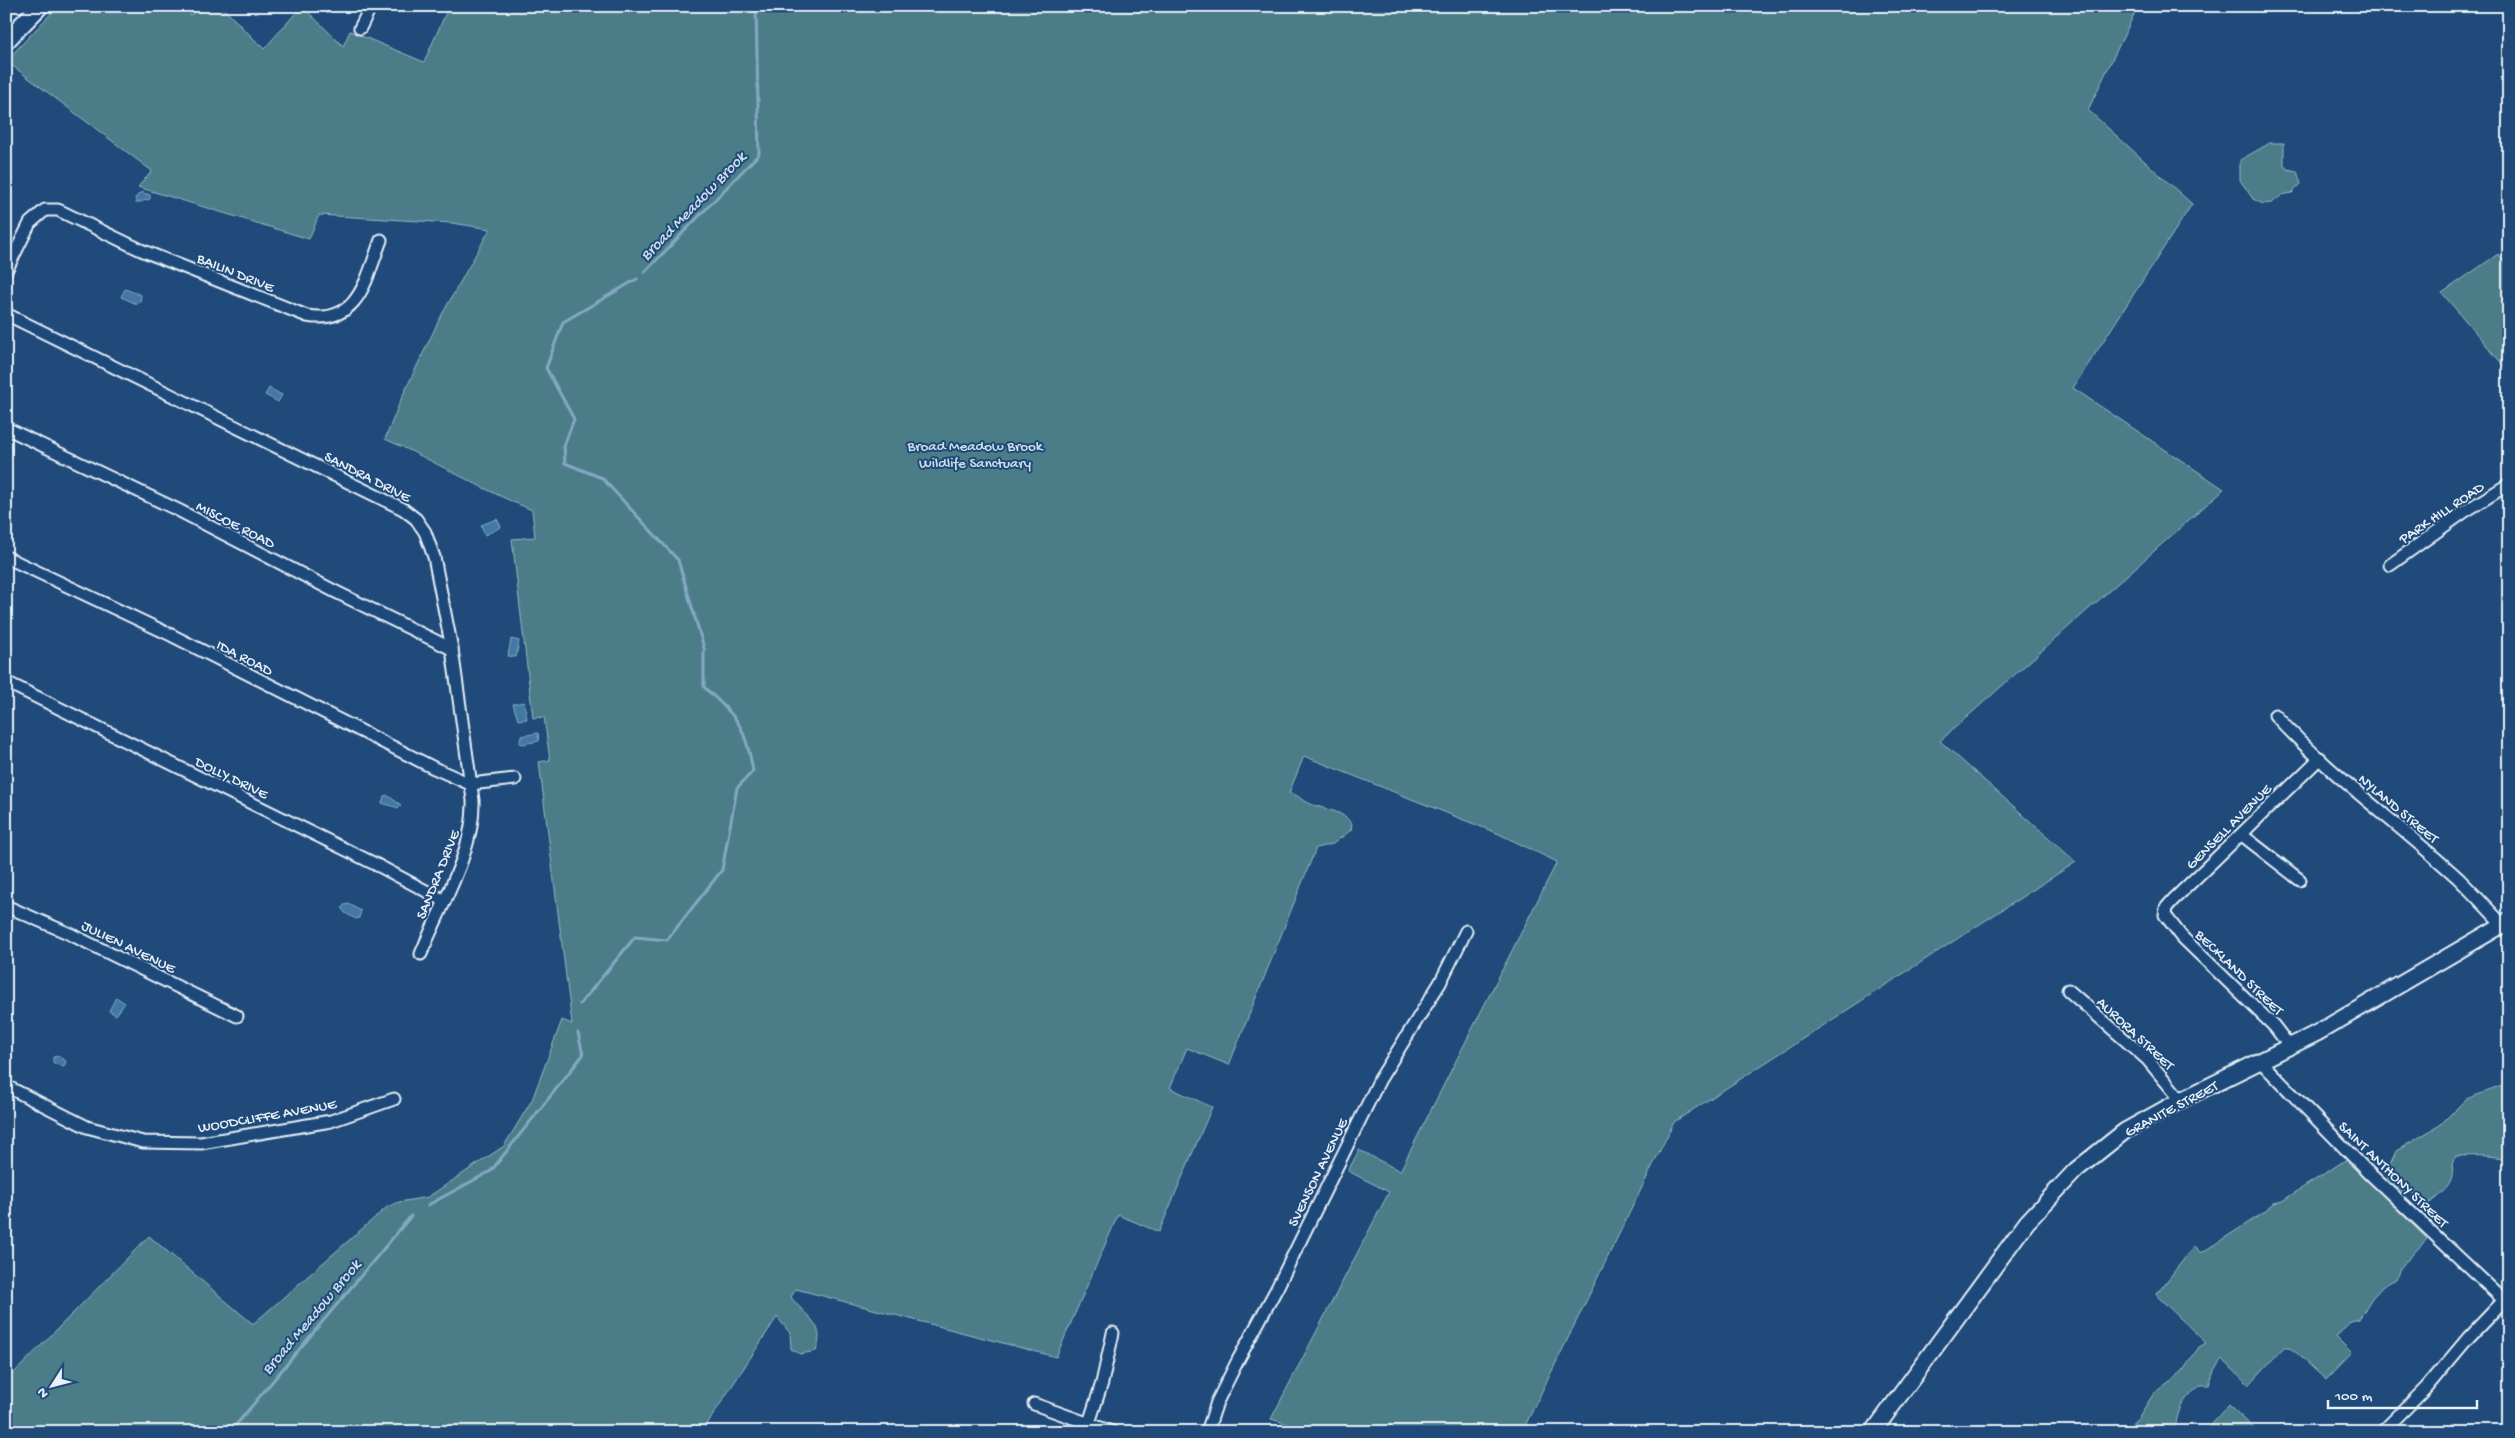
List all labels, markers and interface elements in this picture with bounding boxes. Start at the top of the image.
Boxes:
water label: Broad Meadow Brook [638,148,753,266]
street label: BAILIN DRIVE [193,250,277,298]
park label: Broad Meadow Brook Wildlife Sanctuary [907,438,1044,473]
street label: SANDRA DRIVE [321,448,414,508]
street label: PARK HILL ROAD [2395,478,2488,549]
street label: MISCOE ROAD [192,498,278,554]
street label: IDA ROAD [213,637,276,681]
street label: DOLLY DRIVE [191,753,271,805]
street label: NYLAND STREET [2354,771,2442,849]
street label: GENSELL AVENUE [2183,780,2276,874]
street label: SANDRA DRIVE [413,827,465,922]
street label: JULIEN AVENUE [78,917,179,979]
street label: BECKLAND STREET [2190,926,2287,1021]
street label: AURORA STREET [2092,994,2178,1076]
street label: GRANITE STREET [2122,1077,2223,1142]
street label: WOODCLIFFE AVENUE [197,1096,339,1138]
street label: SVENSON AVENUE [1285,1115,1353,1230]
street label: SAINT ANTHONY STREET [2334,1118,2452,1233]
water label: Broad Meadow Brook [259,1256,367,1379]
north arrow [28,1360,78,1410]
scale bar [2328,1378,2476,1410]
text: N [34,1383,53,1401]
text: 100 m [2334,1388,2373,1406]

